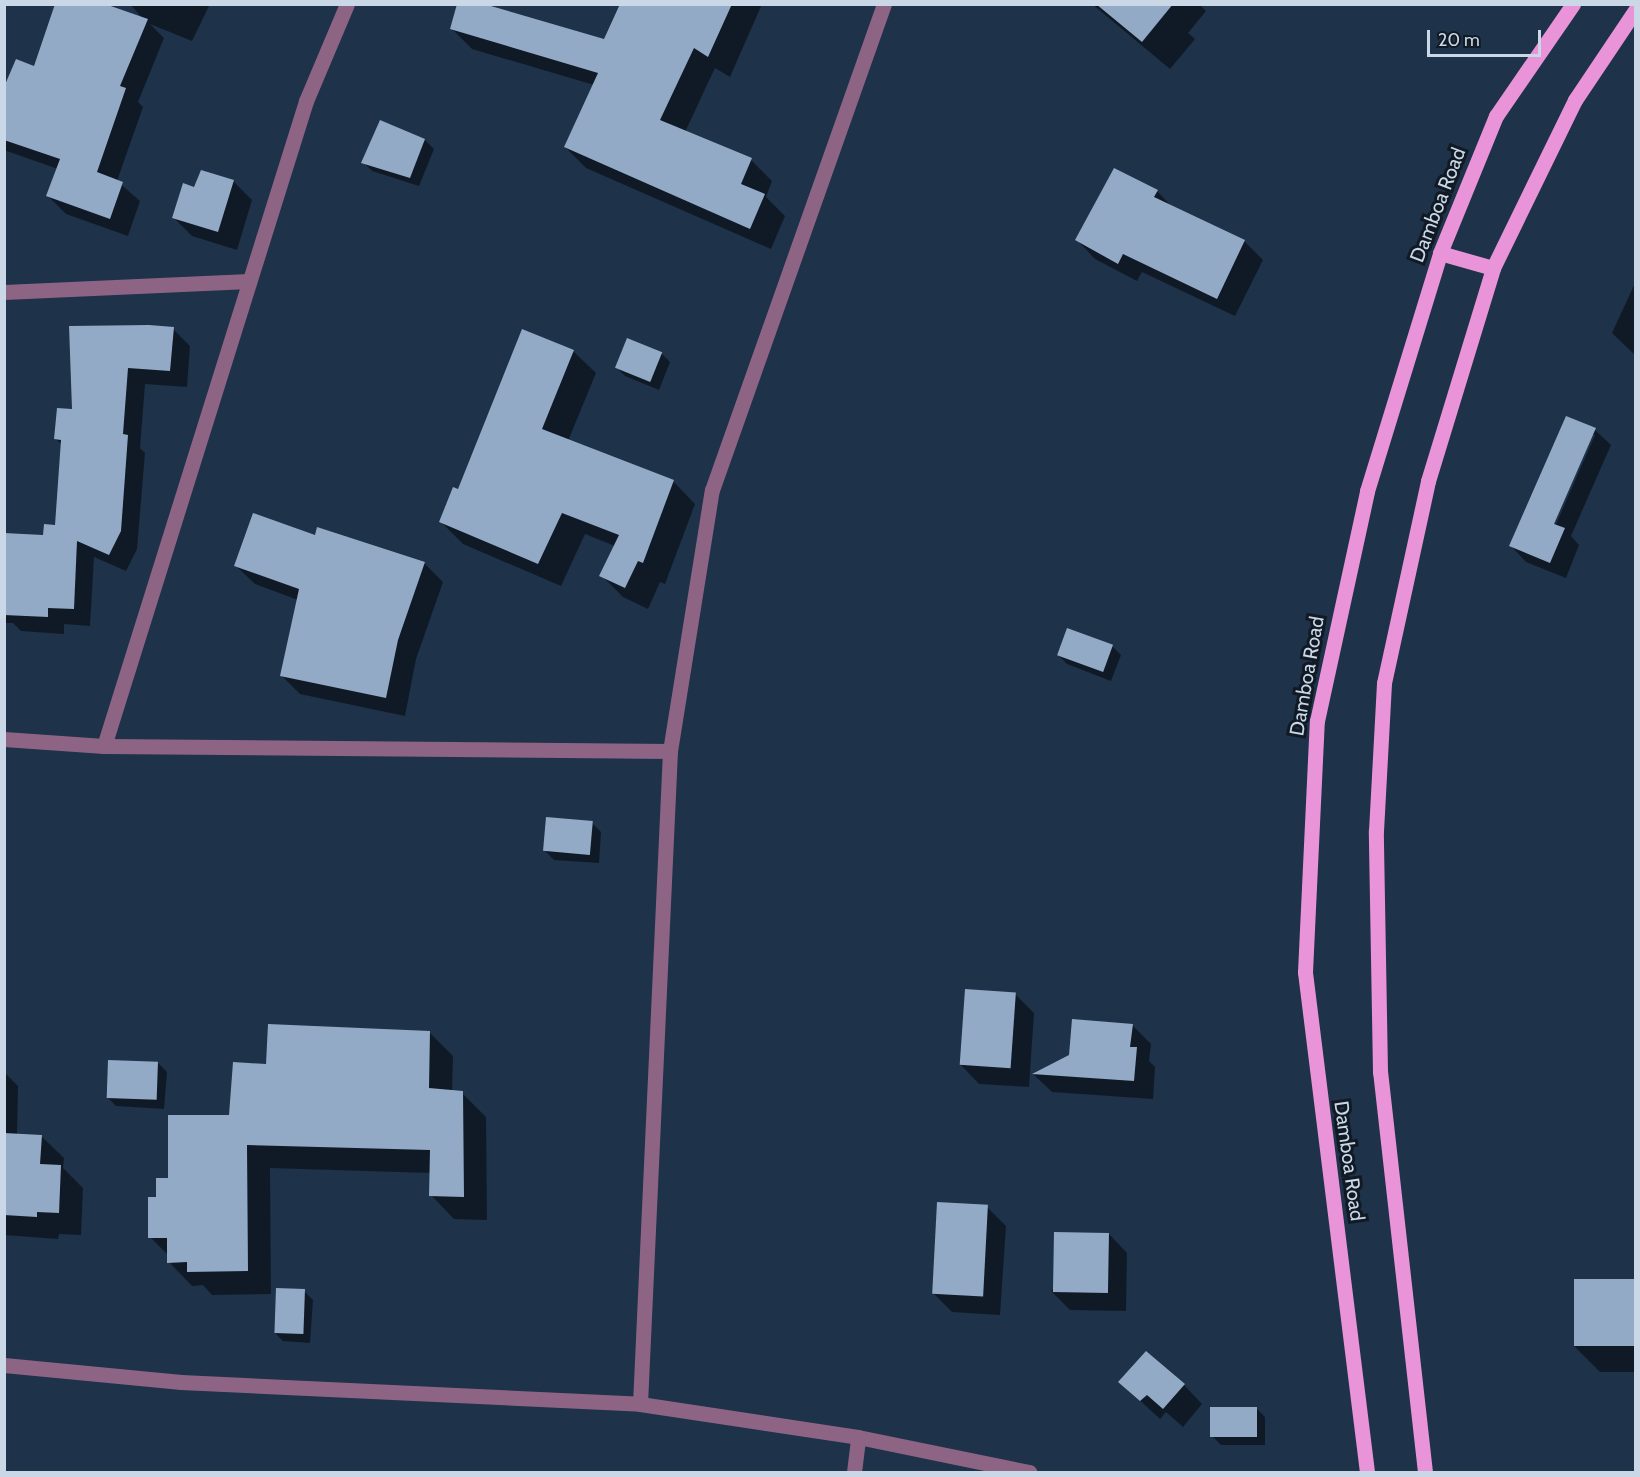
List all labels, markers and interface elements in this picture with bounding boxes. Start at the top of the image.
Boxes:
scale bar [1430,18,1544,56]
text: 20 m [1438,29,1480,51]
street label: Damboa Road [1405,144,1471,266]
street label: Damboa Road [1285,614,1329,738]
street label: Damboa Road [1329,1099,1369,1223]

